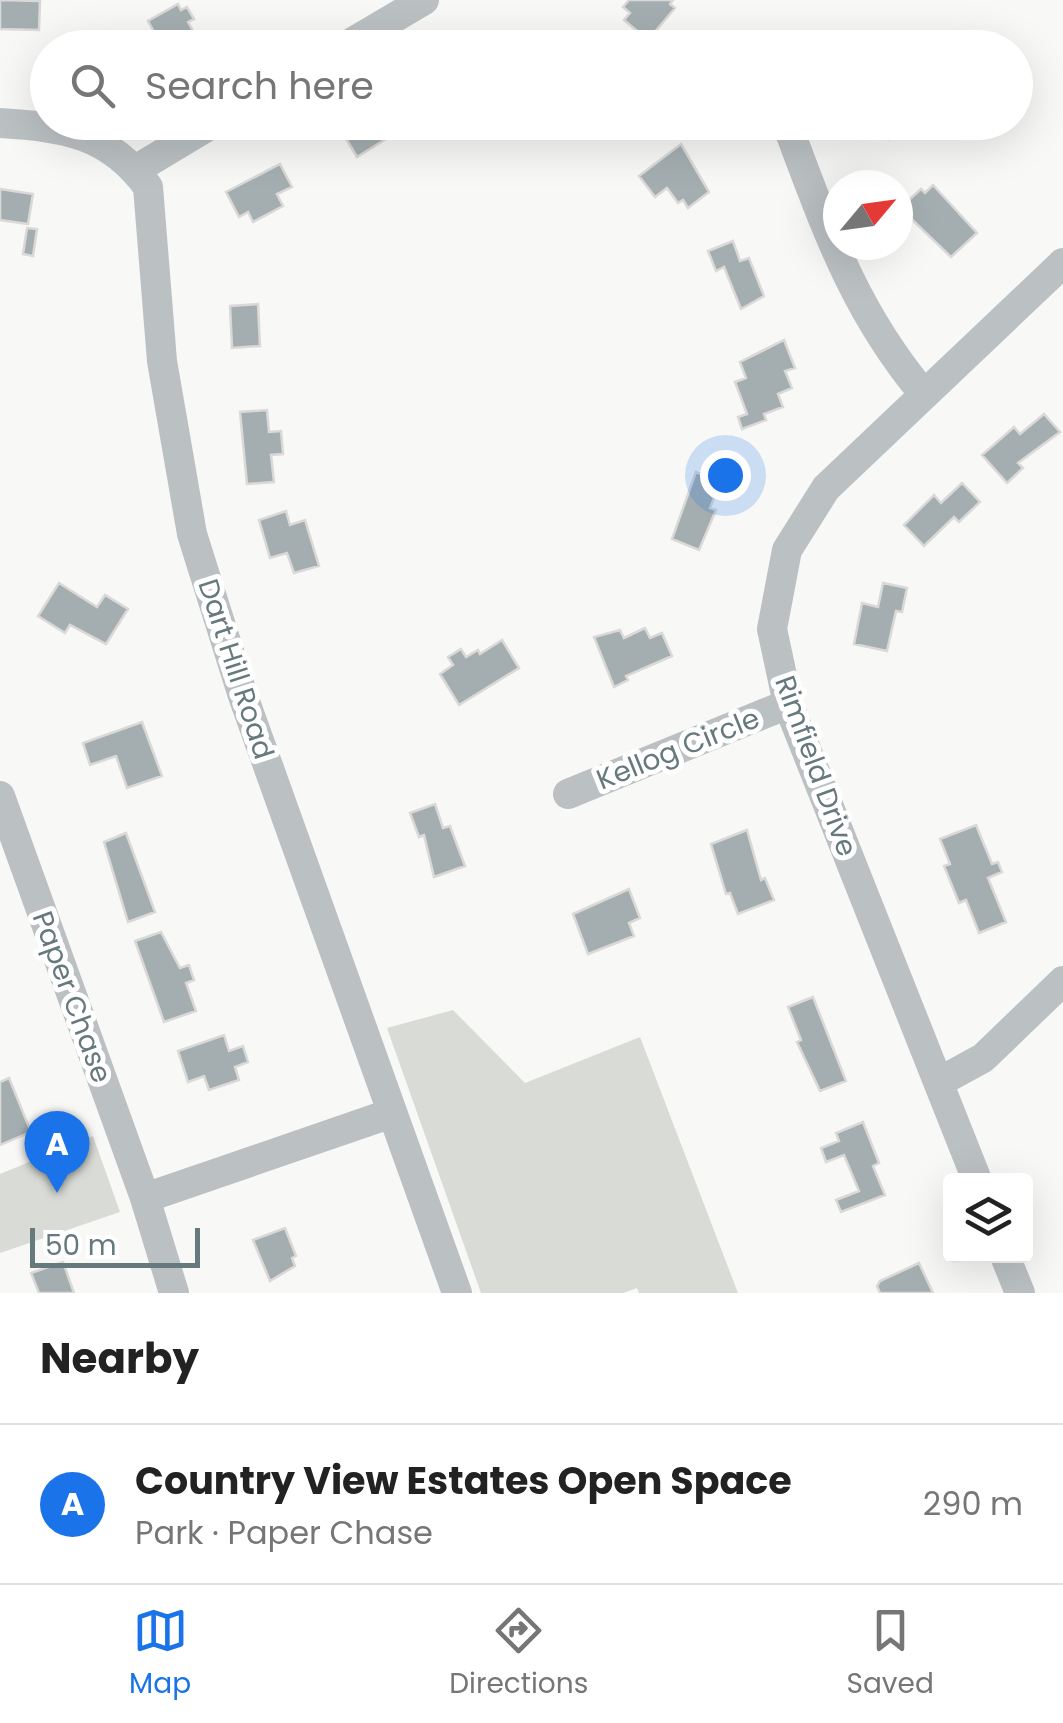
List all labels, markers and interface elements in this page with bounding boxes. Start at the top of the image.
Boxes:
search box [30,30,1033,140]
icon: search [65,58,120,113]
text: Search here [145,59,374,112]
north arrow [823,170,913,260]
your location [700,450,751,501]
street label: Dart Hill Road [189,574,283,764]
street label: Rimfield Drive [765,670,867,862]
street label: Kellog Circle [591,699,765,799]
street label: Paper Chase [23,906,121,1088]
pin: A [24,1110,90,1193]
map controls [943,1173,1033,1263]
button: layers [943,1173,1033,1263]
scale bar [30,1223,200,1268]
text: 50 m [45,1226,116,1265]
text: Nearby [40,1329,199,1388]
text: Country View Estates Open Space [135,1454,792,1507]
text: A [61,1481,84,1526]
text: 290 m [923,1481,1023,1526]
text: Park · Paper Chase [135,1510,433,1555]
tab: Map [129,1603,191,1705]
tab: Directions [449,1603,588,1705]
tab: Saved [847,1603,934,1705]

